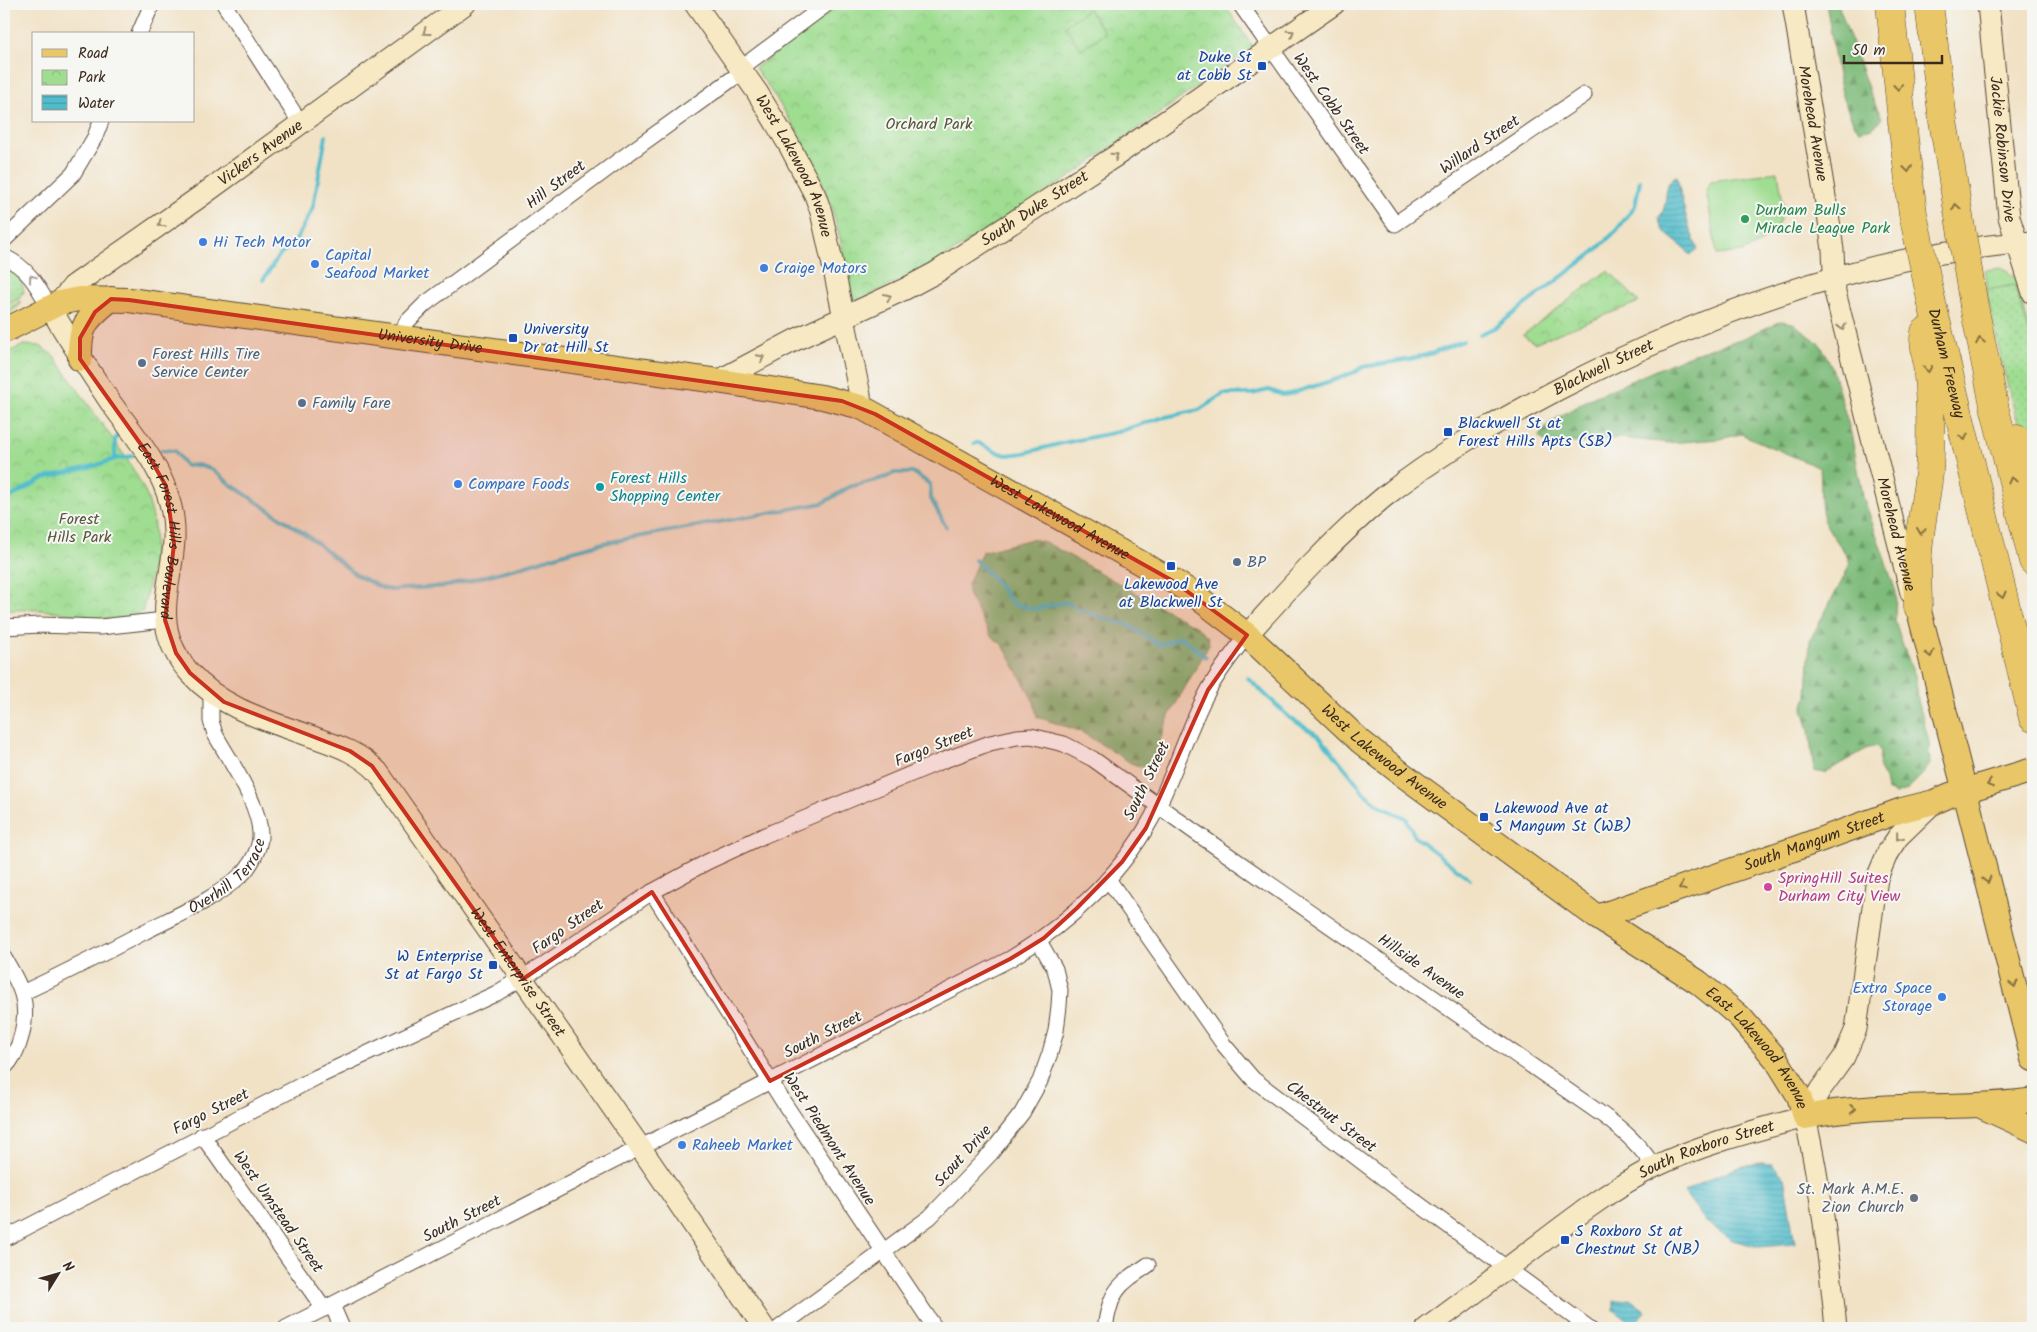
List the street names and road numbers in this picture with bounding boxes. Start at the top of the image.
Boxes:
street label: West Cobb Street [1286,48,1376,161]
street label: Morehead Avenue [1791,64,1835,183]
street label: Jackie Robinson Drive [1983,75,2023,226]
street label: West Lakewood Avenue [749,90,839,240]
street label: Willard Street [1435,108,1526,181]
street label: Vickers Avenue [213,113,308,192]
street label: Hill Street [521,154,592,216]
street label: South Duke Street [975,164,1094,253]
street label: Durham Freeway [1921,306,1972,421]
street label: University Drive [376,322,484,361]
street label: Blackwell Street [1549,332,1658,402]
street label: East Forest Hills Boulevard [130,437,187,620]
street label: West Lakewood Avenue [985,469,1135,567]
street label: Morehead Avenue [1870,474,1923,594]
street label: West Lakewood Avenue [1315,698,1453,816]
street label: Fargo Street [891,720,978,774]
street label: South Street [1117,737,1177,825]
street label: South Mangum Street [1740,804,1889,878]
street label: Overhill Terrace [183,836,272,921]
street label: Fargo Street [527,892,610,961]
street label: West Enterprise Street [464,902,573,1043]
street label: Hillside Avenue [1372,928,1470,1006]
street label: East Lakewood Avenue [1700,980,1815,1112]
street label: South Street [779,1004,867,1065]
street label: West Piedmont Avenue [776,1067,882,1211]
street label: Chestnut Street [1280,1075,1382,1160]
street label: Fargo Street [168,1082,254,1142]
street label: South Roxboro Street [1634,1113,1778,1186]
street label: Scout Drive [928,1119,998,1193]
street label: West Umstead Street [226,1146,330,1279]
street label: South Street [418,1188,506,1249]

